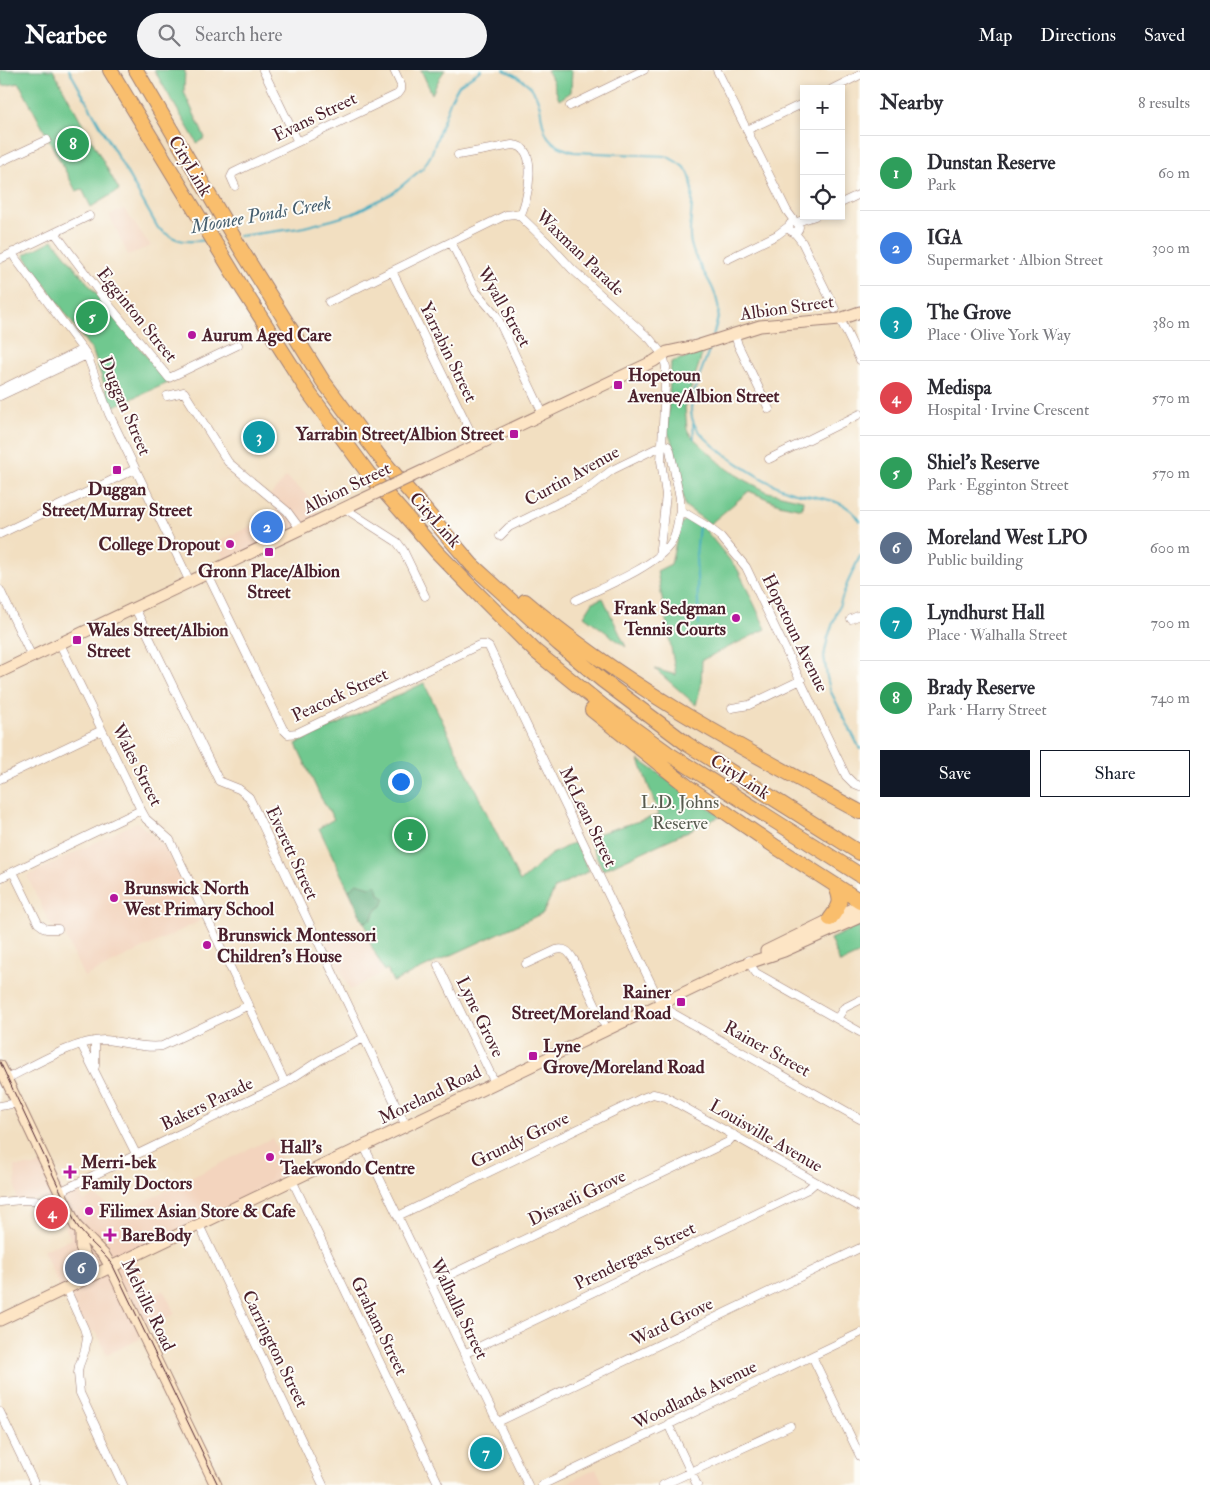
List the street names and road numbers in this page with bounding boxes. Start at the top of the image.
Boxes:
street label: Evans Street [269,87,361,147]
street label: CityLink [163,131,217,201]
street label: Waxman Parade [530,204,630,301]
street label: Wyall Street [471,262,536,351]
street label: Egginton Street [92,263,182,367]
street label: Albion Street [738,290,836,326]
street label: Yarrabin Street [414,298,482,406]
street label: Duggan Street [94,353,156,459]
street label: Curtin Avenue [521,440,624,511]
street label: Albion Street [299,457,395,519]
street label: CityLink [404,487,466,553]
street label: Hopetoun Avenue [756,570,834,696]
street label: Peacock Street [288,663,392,727]
street label: Wales Street [106,719,168,810]
street label: CityLink [706,749,775,805]
street label: McLean Street [554,763,622,871]
street label: Everett Street [260,802,324,904]
street label: Lyne Grove [451,973,510,1062]
street label: Rainer Street [720,1016,815,1082]
street label: Moreland Road [375,1060,485,1130]
street label: Bakers Parade [157,1072,257,1136]
street label: Louisville Avenue [705,1094,827,1178]
street label: Grundy Grove [467,1106,573,1174]
street label: Disraeli Grove [524,1164,630,1232]
street label: Prendergast Street [571,1217,700,1295]
street label: Walhalla Street [424,1254,493,1363]
street label: Melville Road [116,1255,180,1355]
street label: Graham Street [345,1273,413,1379]
street label: Carrington Street [237,1287,313,1412]
street label: Ward Grove [626,1292,717,1352]
street label: Woodlands Avenue [628,1355,761,1435]

